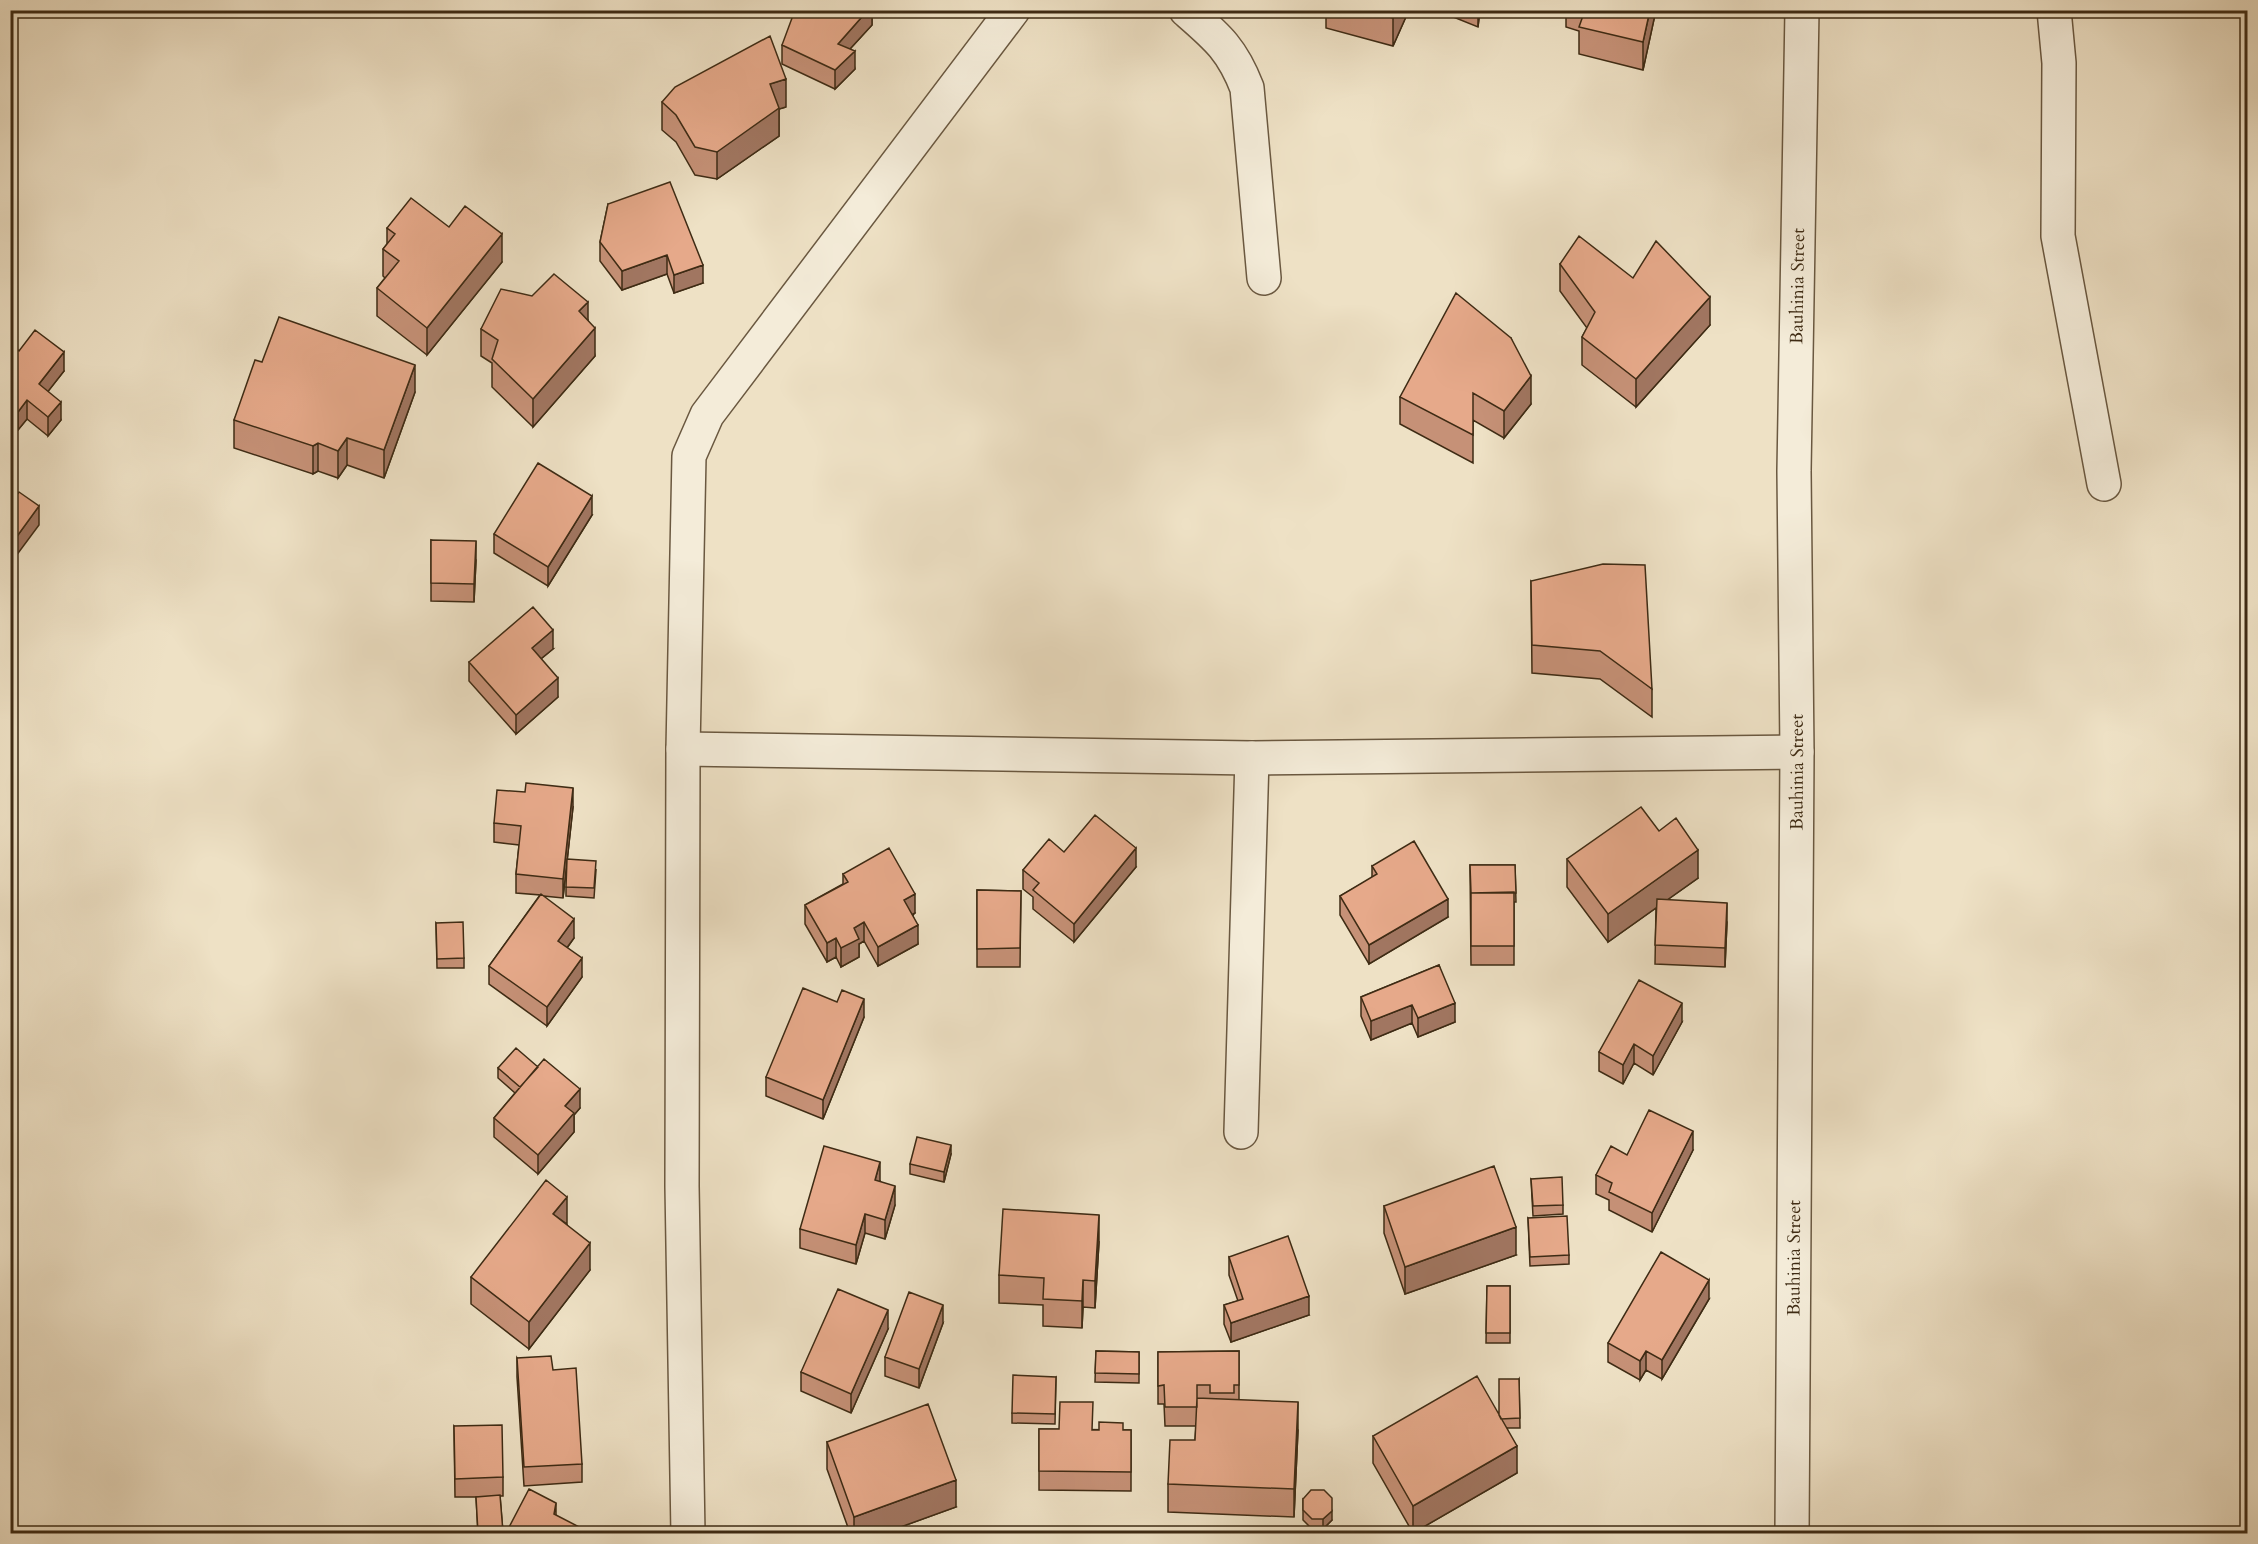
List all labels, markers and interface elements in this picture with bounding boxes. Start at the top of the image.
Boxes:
street label: Bauhinia Street [1784,227,1811,344]
street label: Bauhinia Street [1784,714,1810,830]
street label: Bauhinia Street [1781,1200,1807,1316]

